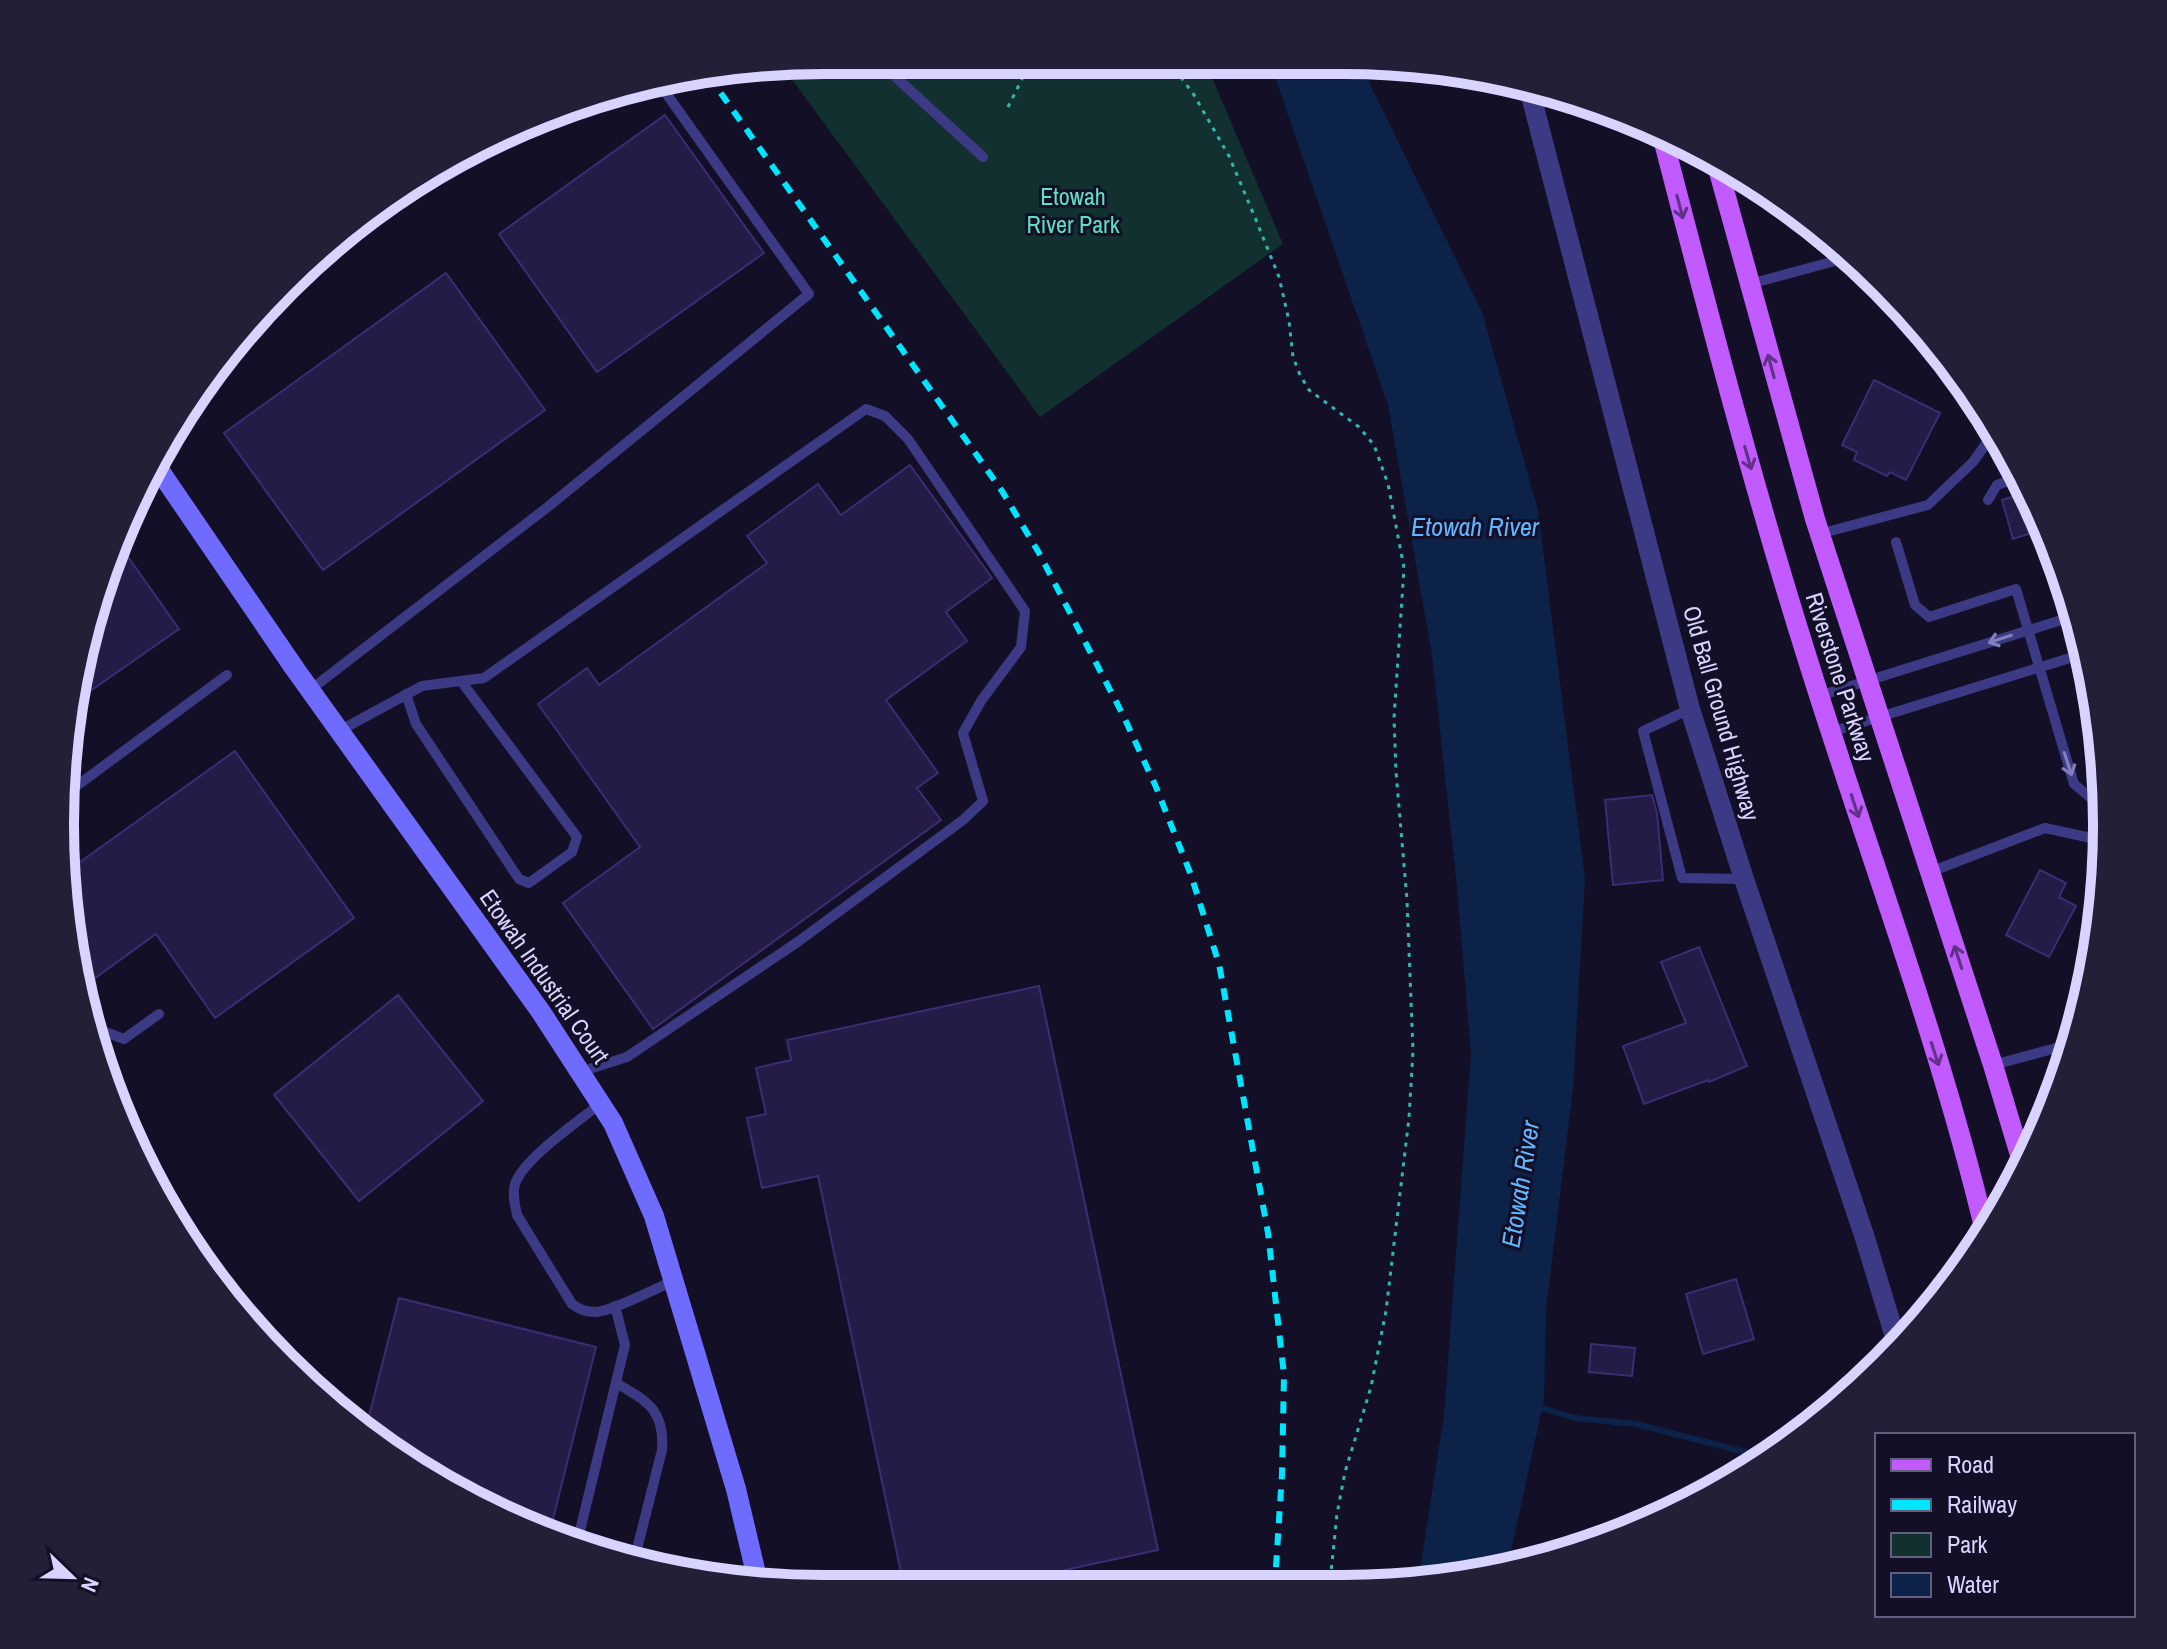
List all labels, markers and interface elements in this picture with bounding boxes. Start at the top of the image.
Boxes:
park label: Etowah River Park [1027,180,1120,240]
one-way arrow [1674,193,1689,219]
one-way arrow [1763,353,1778,379]
one-way arrow [1741,444,1756,470]
water label: Etowah River [1411,509,1540,544]
street label: Riverstone Parkway [1799,588,1883,766]
street label: Old Ball Ground Highway [1676,602,1768,824]
one-way arrow [1987,632,2013,647]
one-way arrow [2061,751,2076,777]
one-way arrow [1849,794,1864,819]
street label: Etowah Industrial Court [473,883,617,1070]
one-way arrow [1950,945,1965,971]
one-way arrow [1928,1040,1943,1066]
water label: Etowah River [1493,1117,1547,1250]
legend [1875,1433,2135,1617]
text: Road [1947,1448,1994,1480]
text: Railway [1947,1488,2017,1520]
text: Park [1947,1528,1988,1560]
north arrow [32,1537,112,1617]
text: Water [1947,1568,1999,1600]
text: N [74,1573,107,1597]

